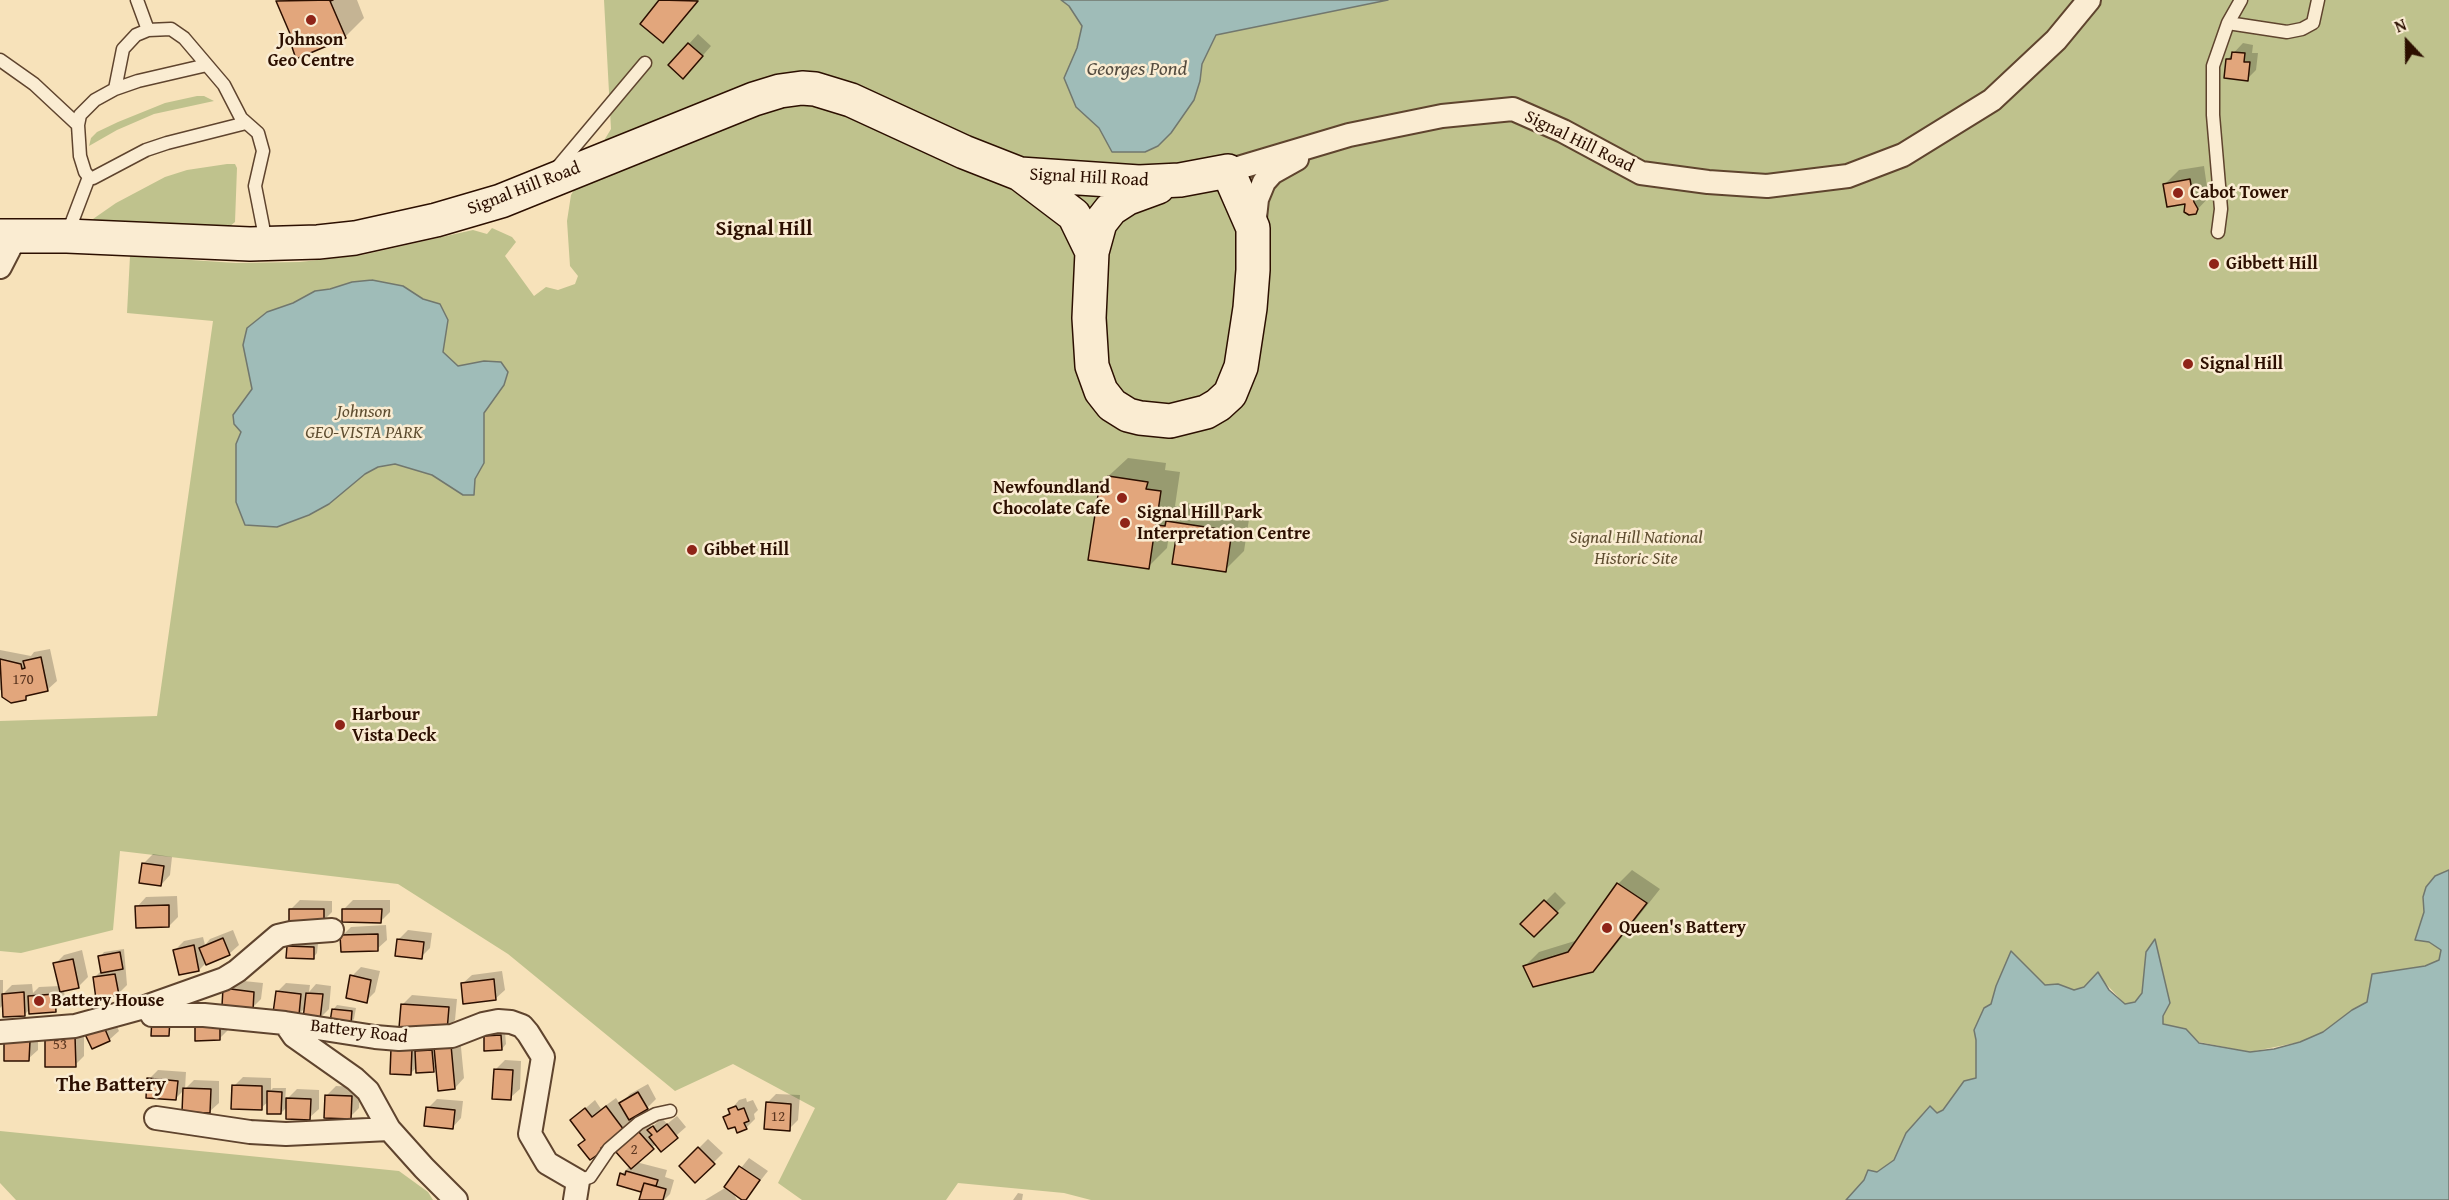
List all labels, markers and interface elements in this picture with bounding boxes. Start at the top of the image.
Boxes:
north arrow [2377,12,2437,72]
text: N [2391,12,2410,38]
marker: Johnson Geo Centre [304,13,318,27]
place label: Johnson Geo Centre [268,29,354,72]
water label: Georges Pond [1087,58,1187,82]
street label: Signal Hill Road [1521,106,1637,178]
street label: Signal Hill Road [465,158,583,220]
street label: Signal Hill Road [1029,164,1149,192]
place label: Cabot Tower [2190,182,2289,204]
marker: Cabot Tower [2171,186,2185,200]
district label: Signal Hill [716,217,812,243]
place label: Gibbett Hill [2226,253,2318,275]
marker: Gibbett Hill [2207,257,2221,271]
place label: Signal Hill [2200,353,2283,375]
marker: Signal Hill [2181,357,2195,371]
park label: Johnson GEO-VISTA PARK [305,401,423,444]
place label: Newfoundland Chocolate Cafe [993,477,1110,520]
marker: Newfoundland Chocolate Cafe [1115,491,1129,505]
place label: Signal Hill Park Interpretation Centre [1137,502,1311,544]
marker: Signal Hill Park Interpretation Centre [1118,516,1132,530]
park label: Signal Hill National Historic Site [1569,527,1703,570]
place label: Gibbet Hill [704,539,789,561]
marker: Gibbet Hill [685,543,699,557]
house number: 170 [12,671,34,689]
place label: Harbour Vista Deck [352,704,436,746]
marker: Harbour Vista Deck [333,718,347,732]
place label: Queen's Battery [1619,917,1746,939]
marker: Queen's Battery [1600,921,1614,935]
place label: Battery House [51,990,164,1012]
marker: Battery House [32,994,46,1008]
street label: Battery Road [309,1015,409,1049]
house number: 53 [53,1036,67,1054]
district label: The Battery [56,1073,166,1099]
house number: 12 [771,1108,785,1126]
house number: 2 [630,1141,638,1159]

